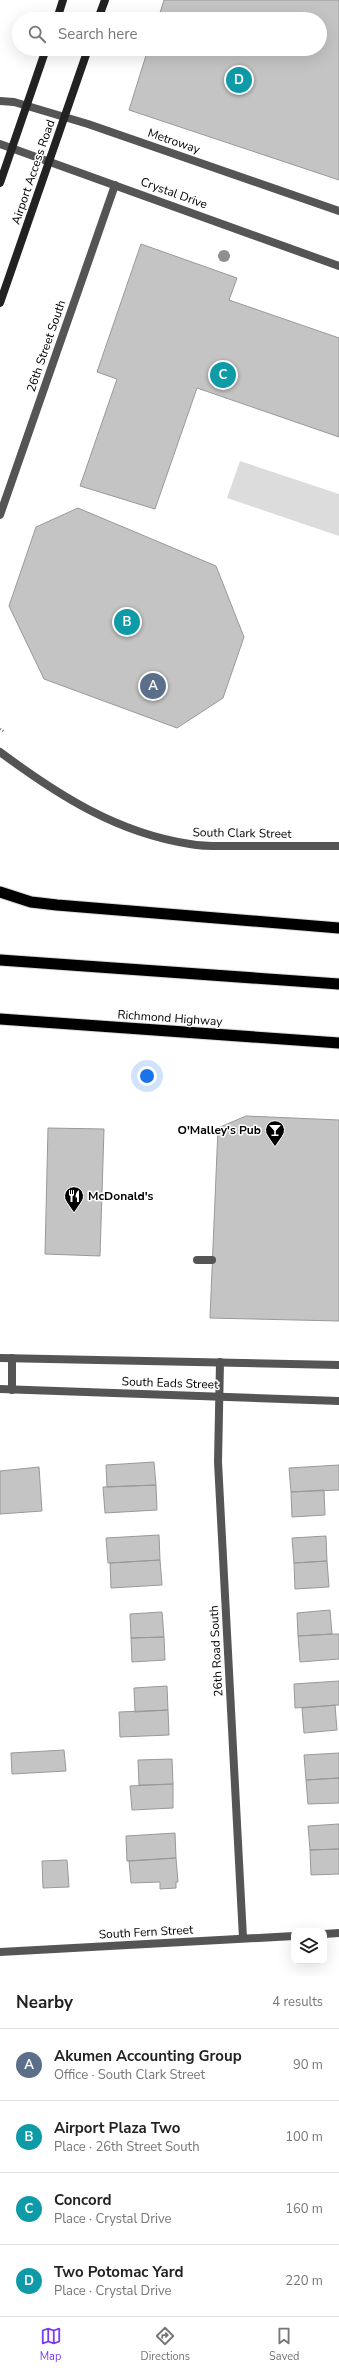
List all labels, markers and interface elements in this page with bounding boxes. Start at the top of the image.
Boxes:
search box [12,12,327,56]
icon: search [26,23,48,45]
text: Search here [58,24,138,44]
pin: D [226,65,252,95]
street label: Airport Access Road [8,117,58,227]
street label: Metroway [146,125,203,158]
street label: Crystal Drive [138,173,210,213]
street label: 26th Street South [23,298,69,394]
pin: C [210,360,236,390]
pin: B [114,607,140,637]
pin: A [140,671,166,701]
street label: South Clark Street [192,824,292,842]
street label: Richmond Highway [117,1006,224,1030]
your location [137,1066,157,1086]
bar icon: O'Malley's Pub [264,1119,286,1147]
place label: O'Malley's Pub [178,1122,261,1138]
restaurant icon: McDonald's [63,1185,85,1213]
place label: McDonald's [88,1188,154,1204]
street label: South Eads Street [121,1373,219,1393]
street label: 26th Road South [206,1605,226,1697]
street label: South Fern Street [98,1921,194,1942]
map controls [291,1928,327,1964]
button: layers [291,1928,327,1964]
text: Nearby [16,1991,73,2014]
text: 4 results [272,1993,323,2011]
text: Akumen Accounting Group [54,2046,242,2066]
text: A [24,2056,34,2074]
text: 90 m [293,2056,323,2074]
text: Office · South Clark Street [54,2066,205,2084]
text: Airport Plaza Two [54,2118,180,2138]
text: B [25,2128,33,2146]
text: 100 m [285,2128,323,2146]
text: Place · 26th Street South [54,2138,200,2156]
text: Concord [54,2190,111,2210]
text: C [25,2200,33,2218]
text: 160 m [285,2200,323,2218]
text: Place · Crystal Drive [54,2210,171,2228]
text: Two Potomac Yard [54,2262,184,2282]
text: D [24,2272,34,2290]
text: 220 m [285,2272,323,2290]
text: Place · Crystal Drive [54,2282,171,2300]
tab: Map [40,2325,62,2364]
tab: Directions [141,2325,190,2364]
tab: Saved [269,2325,299,2364]

